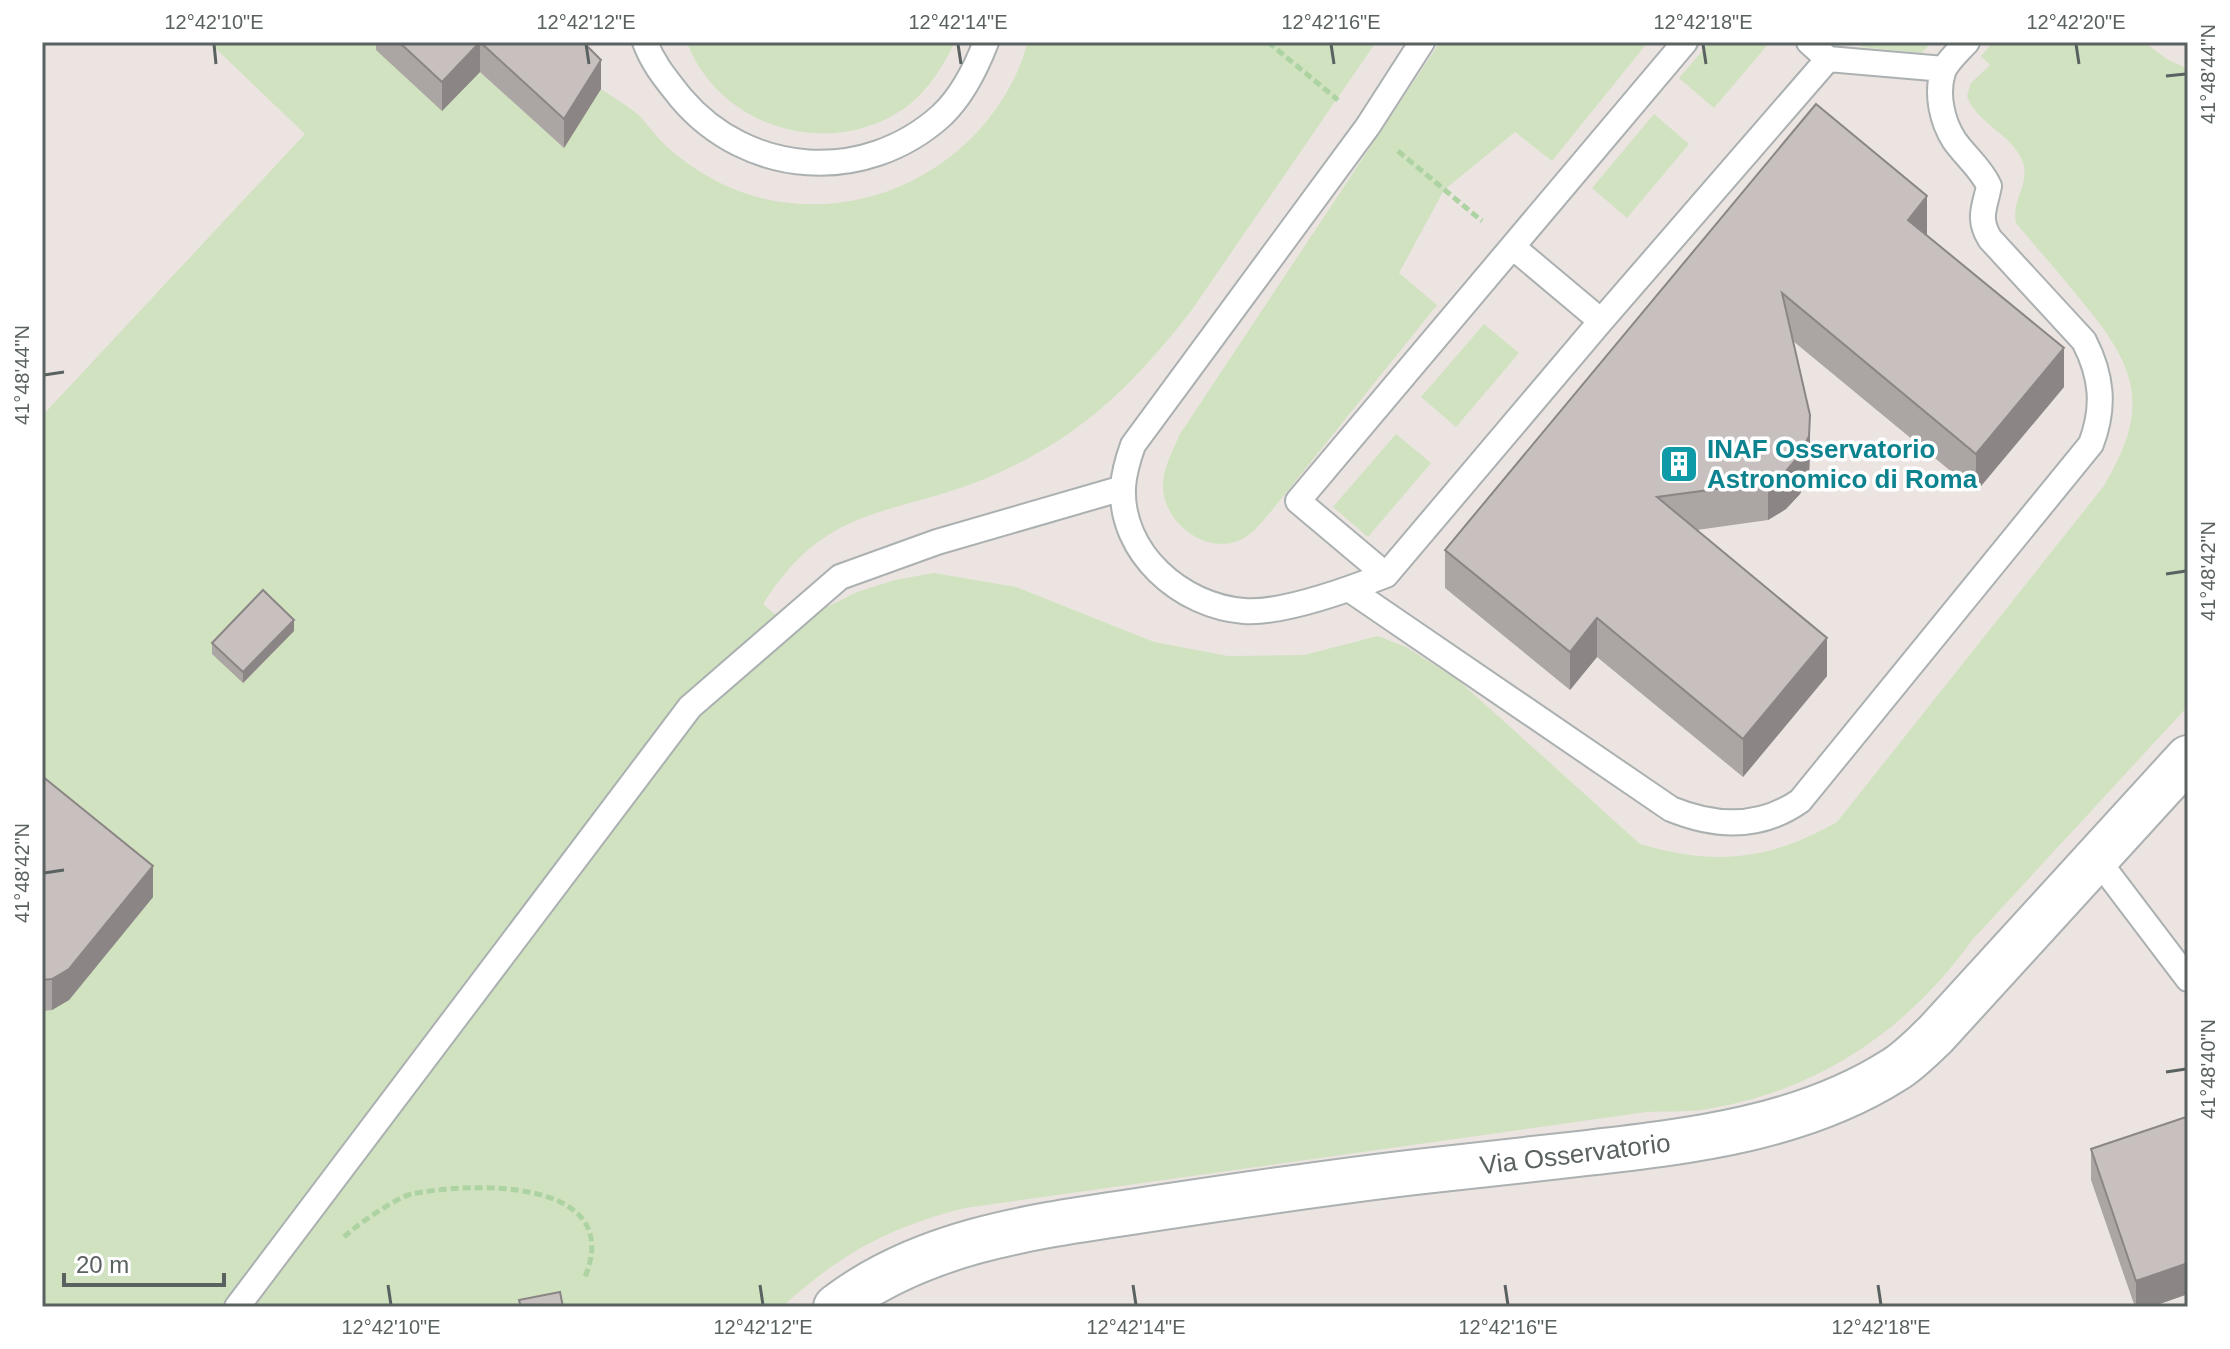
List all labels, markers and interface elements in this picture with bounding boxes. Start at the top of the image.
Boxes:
text: 12°42'10"E [165,11,264,33]
text: 12°42'12"E [537,11,636,33]
text: 12°42'14"E [909,11,1008,33]
text: 12°42'16"E [1282,11,1381,33]
text: 12°42'18"E [1654,11,1753,33]
text: 12°42'20"E [2027,11,2126,33]
text: 41°48'44"N [2197,24,2219,124]
text: 41°48'44"N [11,325,33,425]
place label: INAF Osservatorio Astronomico di Roma [1707,434,1978,494]
building icon: INAF Osservatorio Astronomico di Roma [1658,443,1700,485]
text: 41°48'42"N [2197,521,2219,621]
text: 41°48'42"N [11,823,33,923]
text: 41°48'40"N [2197,1019,2219,1119]
street label: Via Osservatorio [1478,1127,1672,1181]
scale bar [64,1237,224,1287]
text: 20 m [76,1251,129,1278]
text: 12°42'10"E [342,1316,441,1338]
text: 12°42'12"E [714,1316,813,1338]
text: 12°42'14"E [1087,1316,1186,1338]
text: 12°42'16"E [1459,1316,1558,1338]
text: 12°42'18"E [1832,1316,1931,1338]

